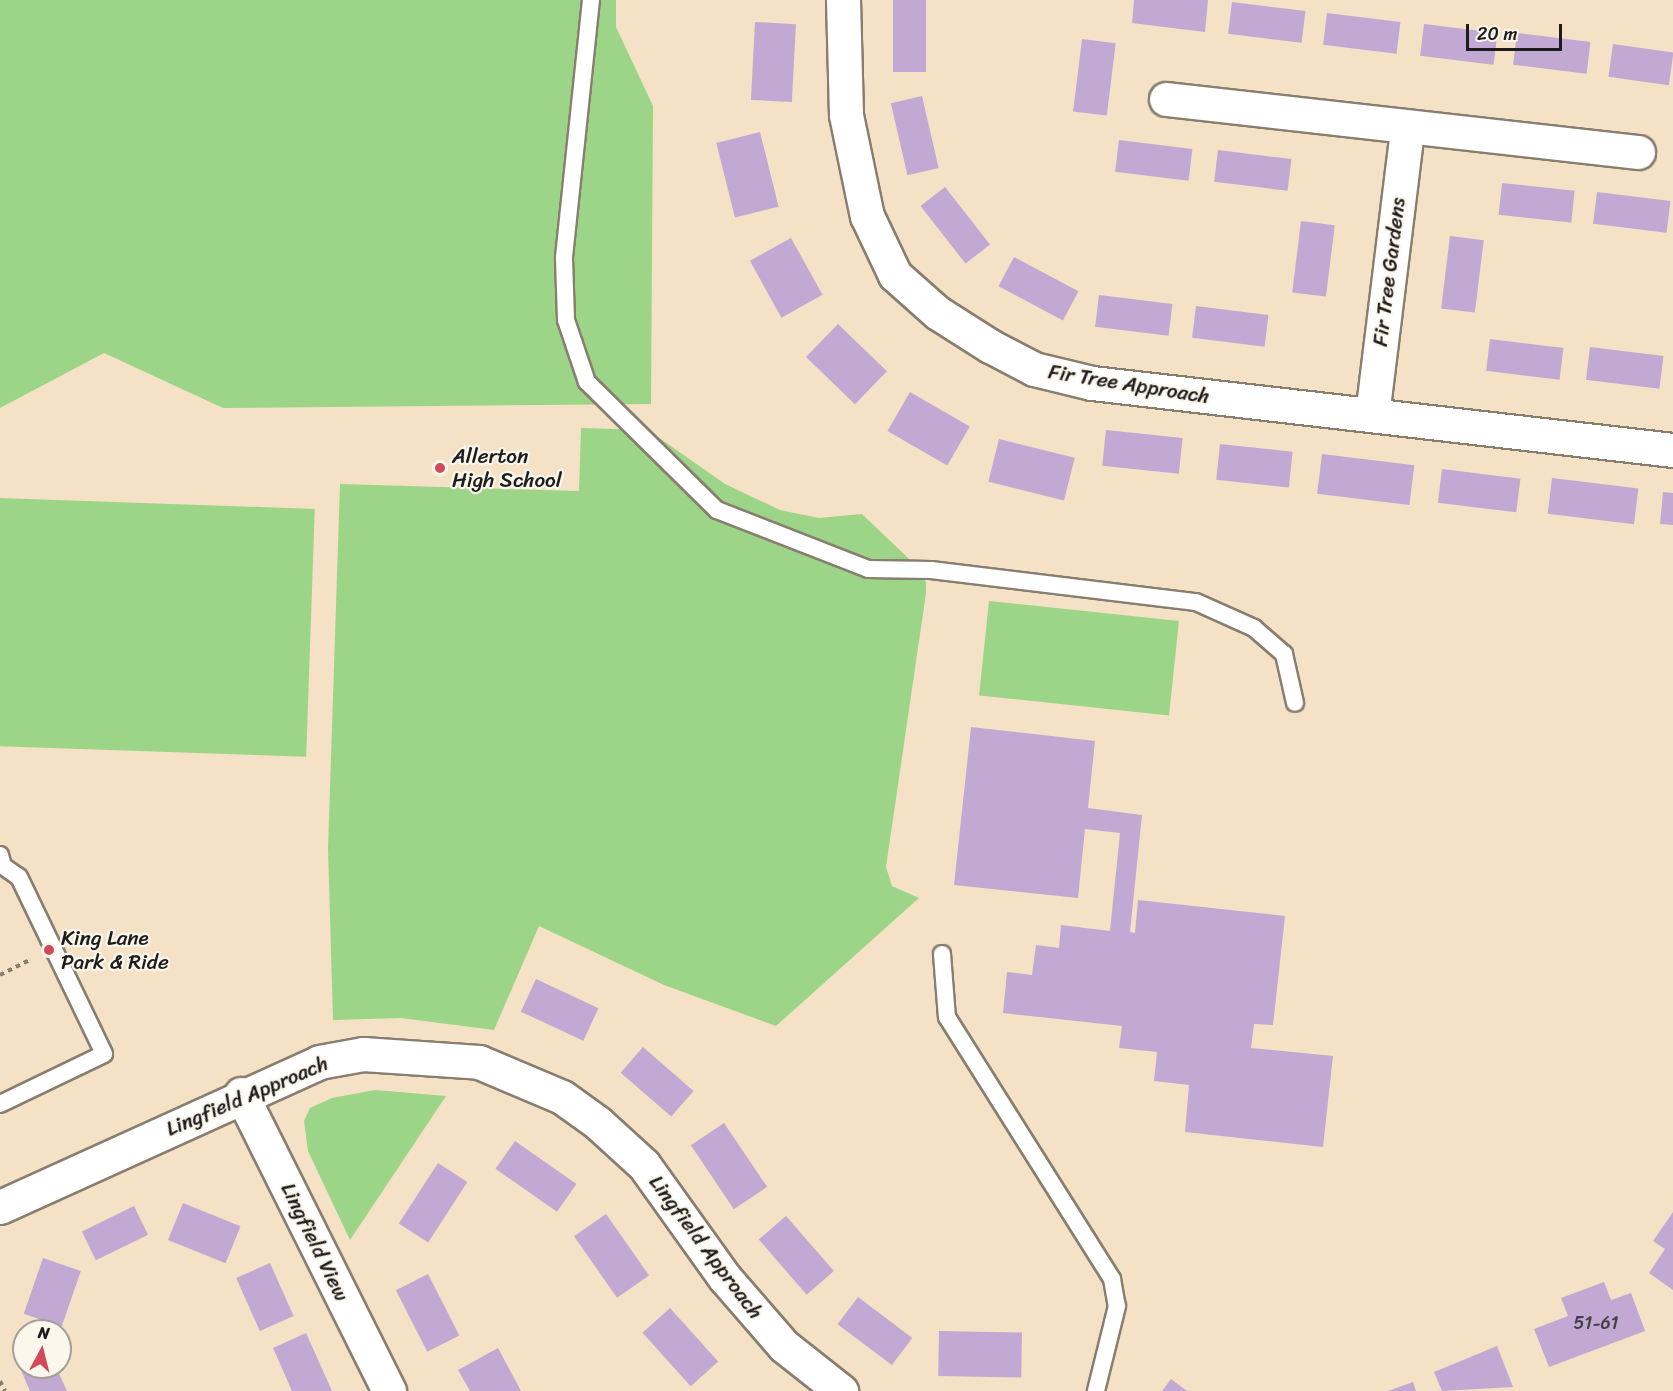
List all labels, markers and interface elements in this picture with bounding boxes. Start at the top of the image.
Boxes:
scale bar [1469,12,1565,50]
text: 20 m [1477,18,1517,50]
street label: Fir Tree Gardens [1367,195,1411,349]
street label: Fir Tree Approach [1046,359,1212,409]
place label: Allerton High School [452,443,562,493]
marker: Allerton High School [433,461,447,475]
place label: King Lane Park & Ride [61,925,169,975]
marker: King Lane Park & Ride [42,943,56,957]
street label: Lingfield Approach [162,1051,332,1141]
street label: Lingfield Approach [644,1170,768,1324]
street label: Lingfield View [275,1178,355,1306]
house number: 51-61 [1573,1312,1619,1334]
text: N [37,1318,51,1348]
north arrow [12,1319,72,1379]

